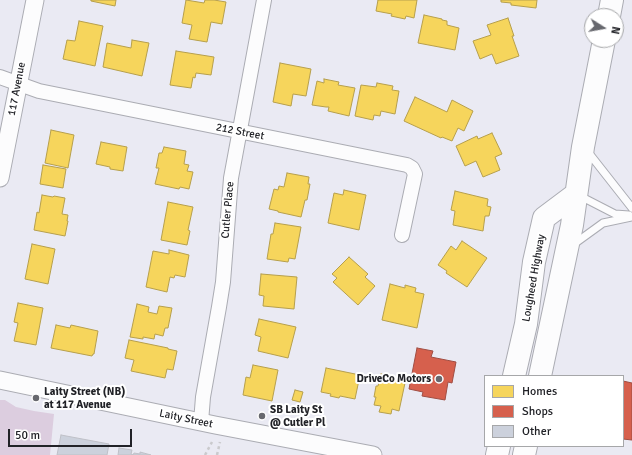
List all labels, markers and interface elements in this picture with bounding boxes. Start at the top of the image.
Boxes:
north arrow [584,8,624,48]
text: N [608,25,622,35]
street label: 117 Avenue [5,61,29,117]
street label: 212 Street [215,121,265,143]
street label: Cutler Place [219,181,237,239]
street label: Lougheed Highway [520,233,548,323]
place label: DriveCo Motors [357,372,431,386]
marker: DriveCo Motors [434,374,444,384]
legend [484,375,624,447]
text: Homes [522,384,557,399]
place label: Laity Street (NB) at 117 Avenue [44,385,125,411]
marker: Laity Street (NB) at 117 Avenue [31,393,41,403]
place label: SB Laity St @ Cutler Pl [270,403,326,429]
text: Shops [522,404,553,419]
street label: Laity Street [158,407,214,431]
marker: SB Laity St @ Cutler Pl [257,411,267,421]
scale bar [10,421,134,447]
text: Other [522,424,551,439]
text: 50 m [15,428,40,443]

